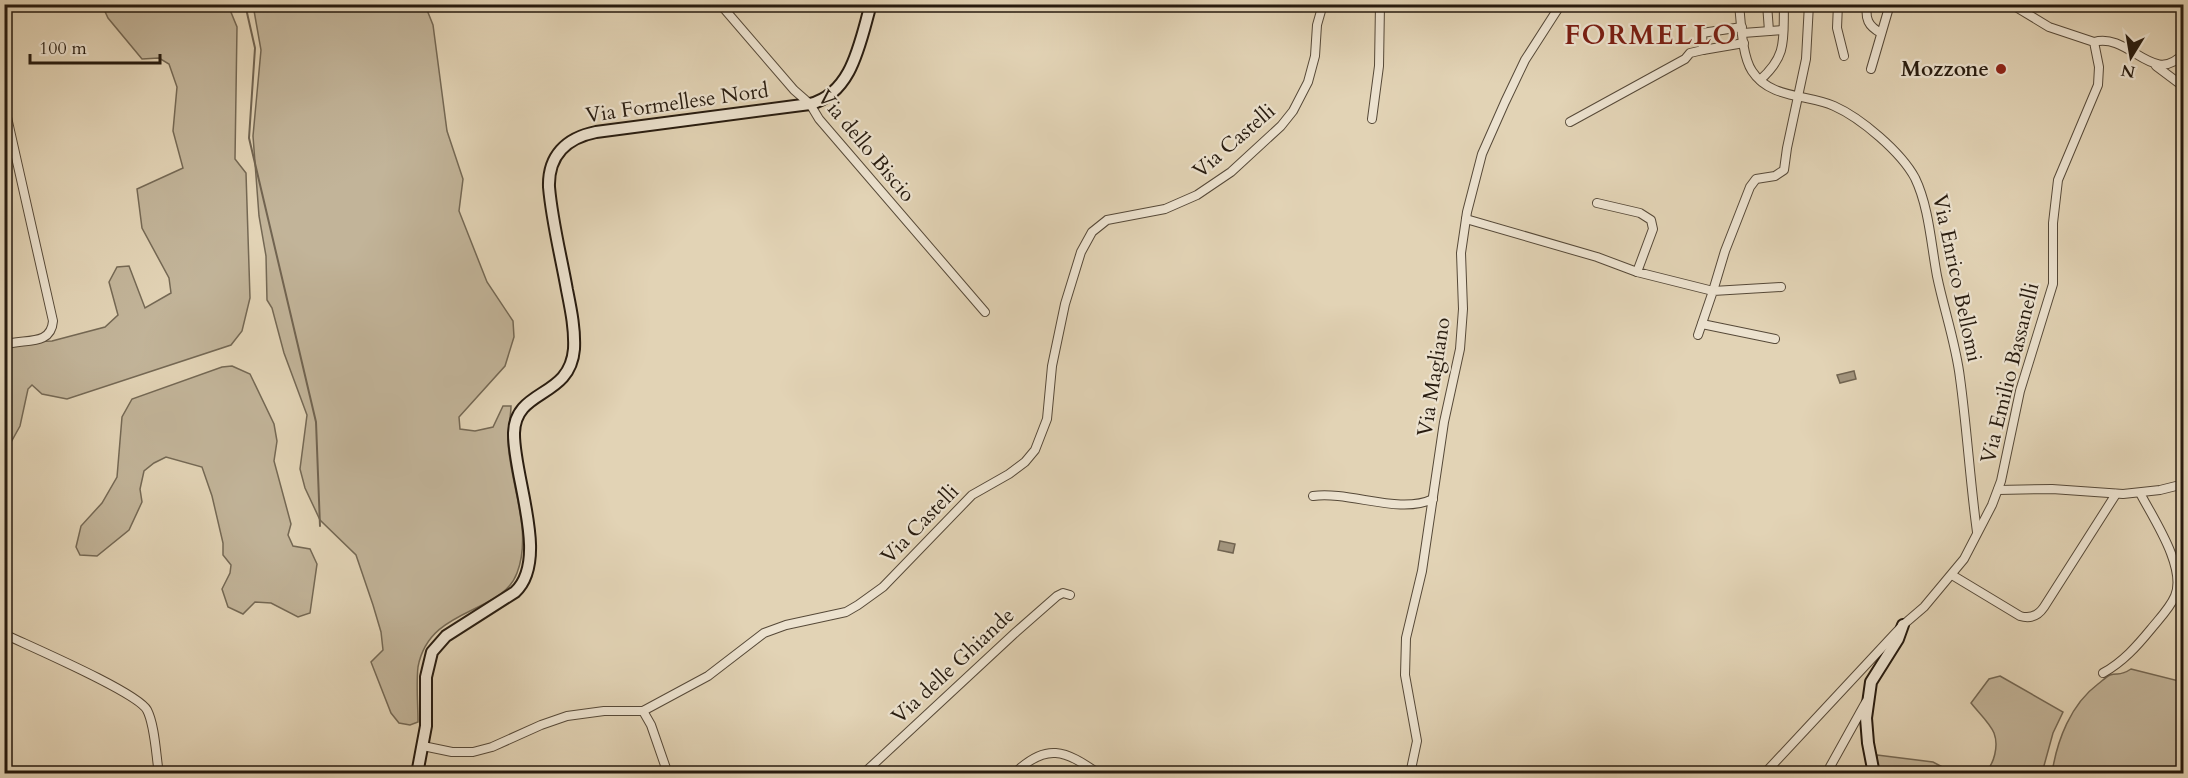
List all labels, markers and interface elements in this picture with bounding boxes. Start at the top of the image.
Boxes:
district label: FORMELLO [1564,17,1738,54]
scale bar [30,27,160,65]
north arrow [2101,27,2161,87]
text: 100 m [39,36,87,61]
place label: Mozzone [1901,55,1989,84]
text: N [2119,59,2137,83]
marker: Mozzone [1994,62,2008,76]
street label: Via Formellese Nord [583,76,771,130]
street label: Via dello Biscio [810,84,922,208]
street label: Via Castelli [1186,97,1282,185]
street label: Via Enrico Bellomi [1925,192,1989,365]
street label: Via Emilio Bassanelli [1973,279,2047,466]
street label: Via Magliano [1410,315,1458,439]
street label: Via Castelli [874,478,966,570]
street label: Via delle Ghiande [885,601,1021,731]

